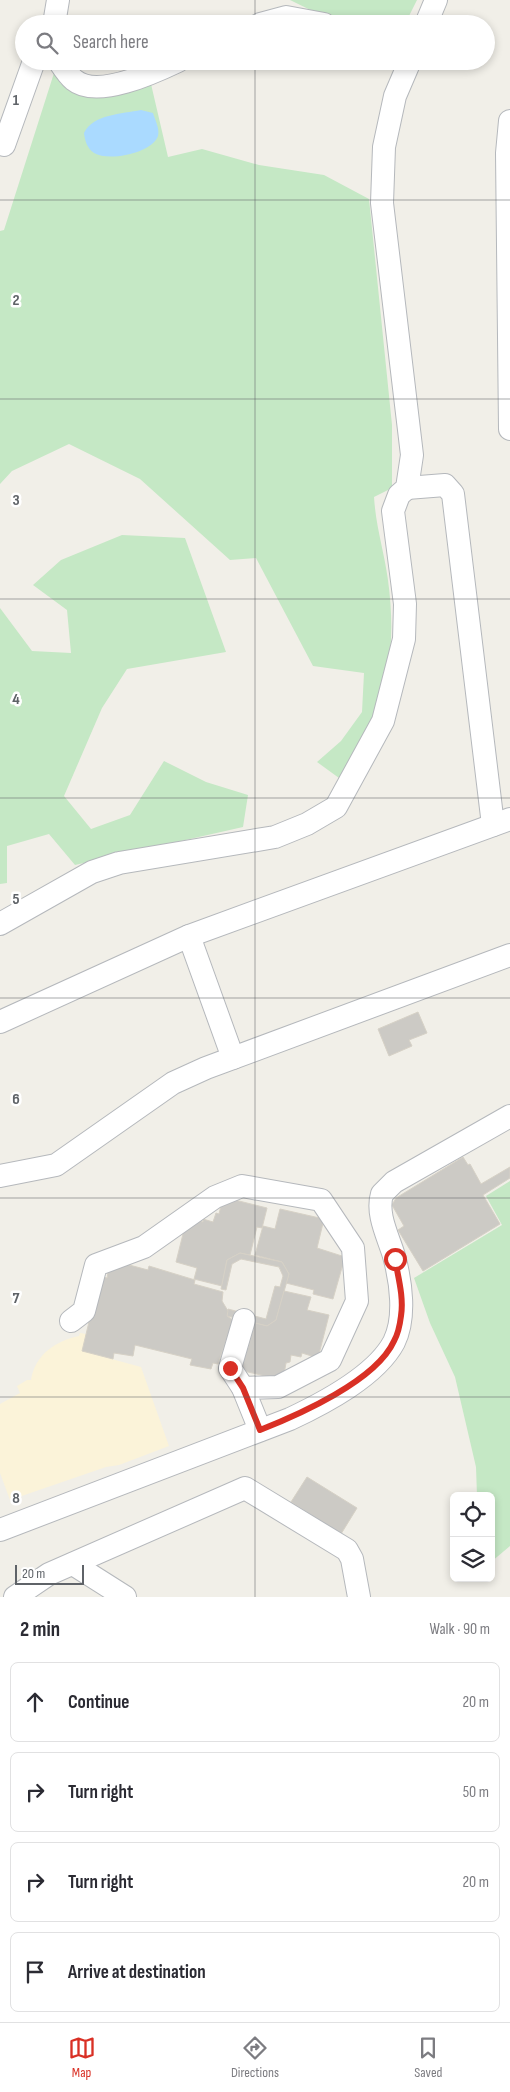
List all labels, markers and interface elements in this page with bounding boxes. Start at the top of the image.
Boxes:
search box [15,15,495,70]
icon: search [33,29,61,57]
text: Search here [73,31,149,54]
text: 1 [13,91,20,110]
text: 2 [12,291,20,310]
text: 3 [12,491,20,510]
text: 4 [12,690,20,709]
text: 5 [12,890,20,909]
text: 6 [12,1090,20,1109]
route start [384,1248,407,1271]
text: 7 [13,1289,20,1308]
route end [219,1357,242,1380]
text: 8 [12,1489,20,1508]
map controls [450,1492,495,1582]
button: locate [450,1492,495,1537]
button: layers [450,1537,495,1582]
scale bar [15,1562,84,1585]
text: 20 m [22,1565,45,1582]
text: 2 min [20,1617,60,1642]
text: Walk · 90 m [429,1620,490,1639]
icon: ahead [21,1688,49,1716]
text: Continue [68,1691,129,1714]
text: 20 m [462,1693,489,1712]
icon: right [21,1778,49,1806]
text: Turn right [68,1781,133,1804]
text: 50 m [463,1783,489,1802]
icon: right [21,1868,49,1896]
text: Turn right [68,1871,133,1894]
text: 20 m [462,1873,489,1892]
icon: arrive [21,1958,49,1986]
text: Arrive at destination [68,1961,206,1984]
tab: Map [68,2034,96,2081]
tab: Directions [231,2034,279,2081]
tab: Saved [414,2034,442,2081]

